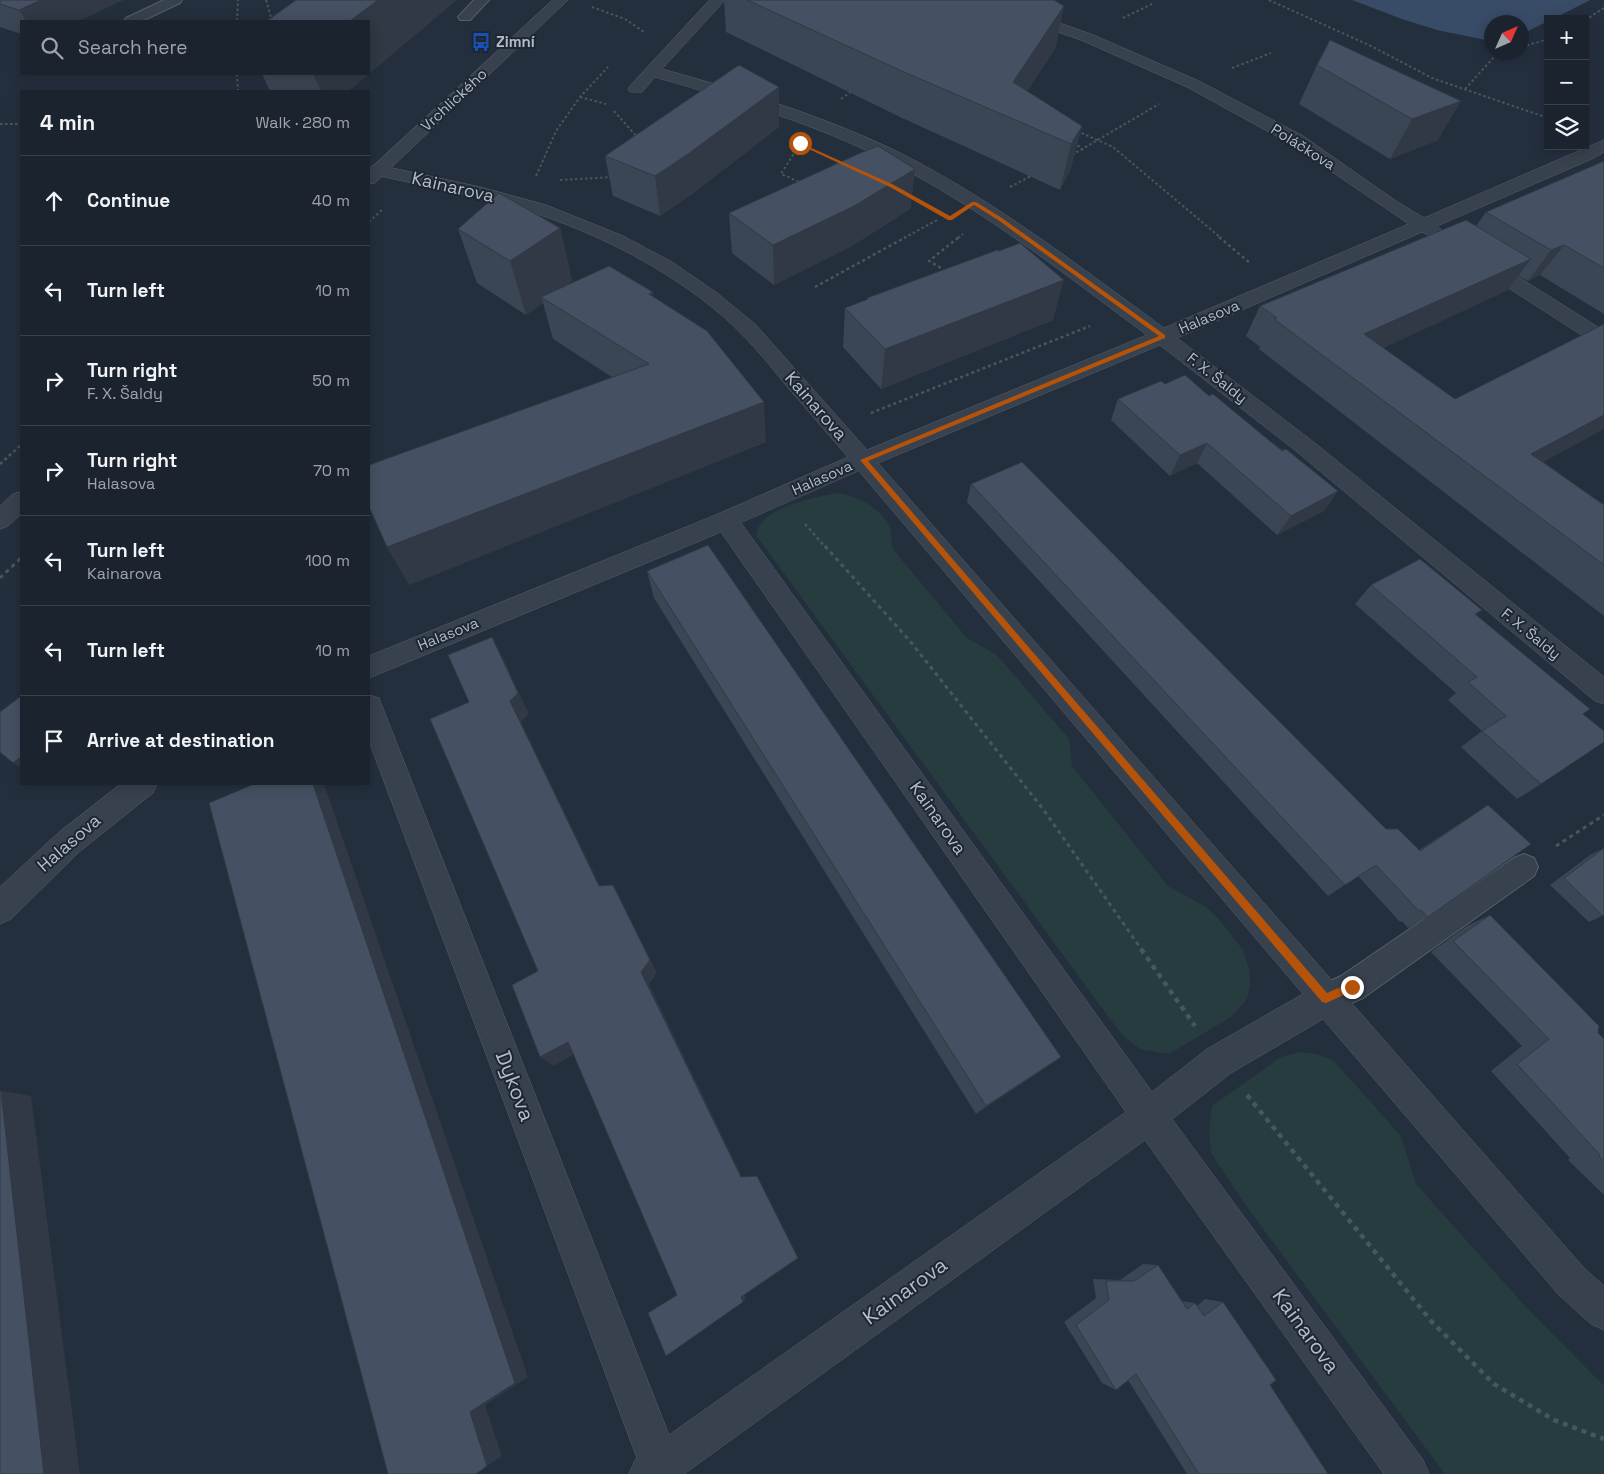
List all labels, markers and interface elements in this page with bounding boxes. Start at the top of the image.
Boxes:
north arrow [1484,15,1529,60]
map controls [1544,15,1589,150]
button: + [1544,15,1589,60]
search box [20,20,370,75]
bus stop icon: Zimní [470,31,492,53]
place label: Zimní [496,32,536,51]
icon: search [38,34,66,62]
text: Search here [78,35,188,60]
button: − [1544,60,1589,105]
street label: Vrchlického [416,64,491,135]
button: layers [1544,105,1589,150]
text: 4 min [40,109,95,136]
text: Walk · 280 m [255,112,350,133]
street label: Poláčkova [1268,119,1339,174]
route start [789,132,812,155]
street label: Kainarova [410,166,497,207]
icon: ahead [40,187,68,215]
text: Continue [87,188,170,213]
text: 40 m [312,190,350,211]
icon: left [40,277,68,305]
text: Turn left [87,278,165,303]
text: 10 m [315,280,350,301]
street label: Halasova [1176,295,1242,338]
street label: F. X. Šaldy [1183,348,1251,407]
text: Turn right [87,358,177,383]
street label: Kainarova [780,366,853,445]
icon: right [40,367,68,395]
text: 50 m [312,370,350,391]
text: F. X. Šaldy [87,383,163,404]
text: Turn right [87,448,177,473]
street label: Halasova [789,456,855,499]
icon: right [40,457,68,485]
text: 70 m [313,460,350,481]
text: Halasova [87,473,155,494]
text: Turn left [87,538,165,563]
icon: left [40,547,68,575]
text: 100 m [305,550,350,571]
text: Kainarova [87,563,162,584]
street label: F. X. Šaldy [1498,604,1565,663]
street label: Halasova [415,613,481,654]
icon: left [40,637,68,665]
text: Turn left [87,638,165,663]
text: 10 m [315,640,350,661]
icon: arrive [40,727,68,755]
text: Arrive at destination [87,728,275,753]
street label: Kainarova [905,777,972,859]
street label: Halasova [32,809,105,877]
route end [1341,976,1364,999]
street label: Dykova [490,1047,541,1125]
street label: Kainarova [857,1251,952,1330]
street label: Kainarova [1267,1283,1346,1378]

